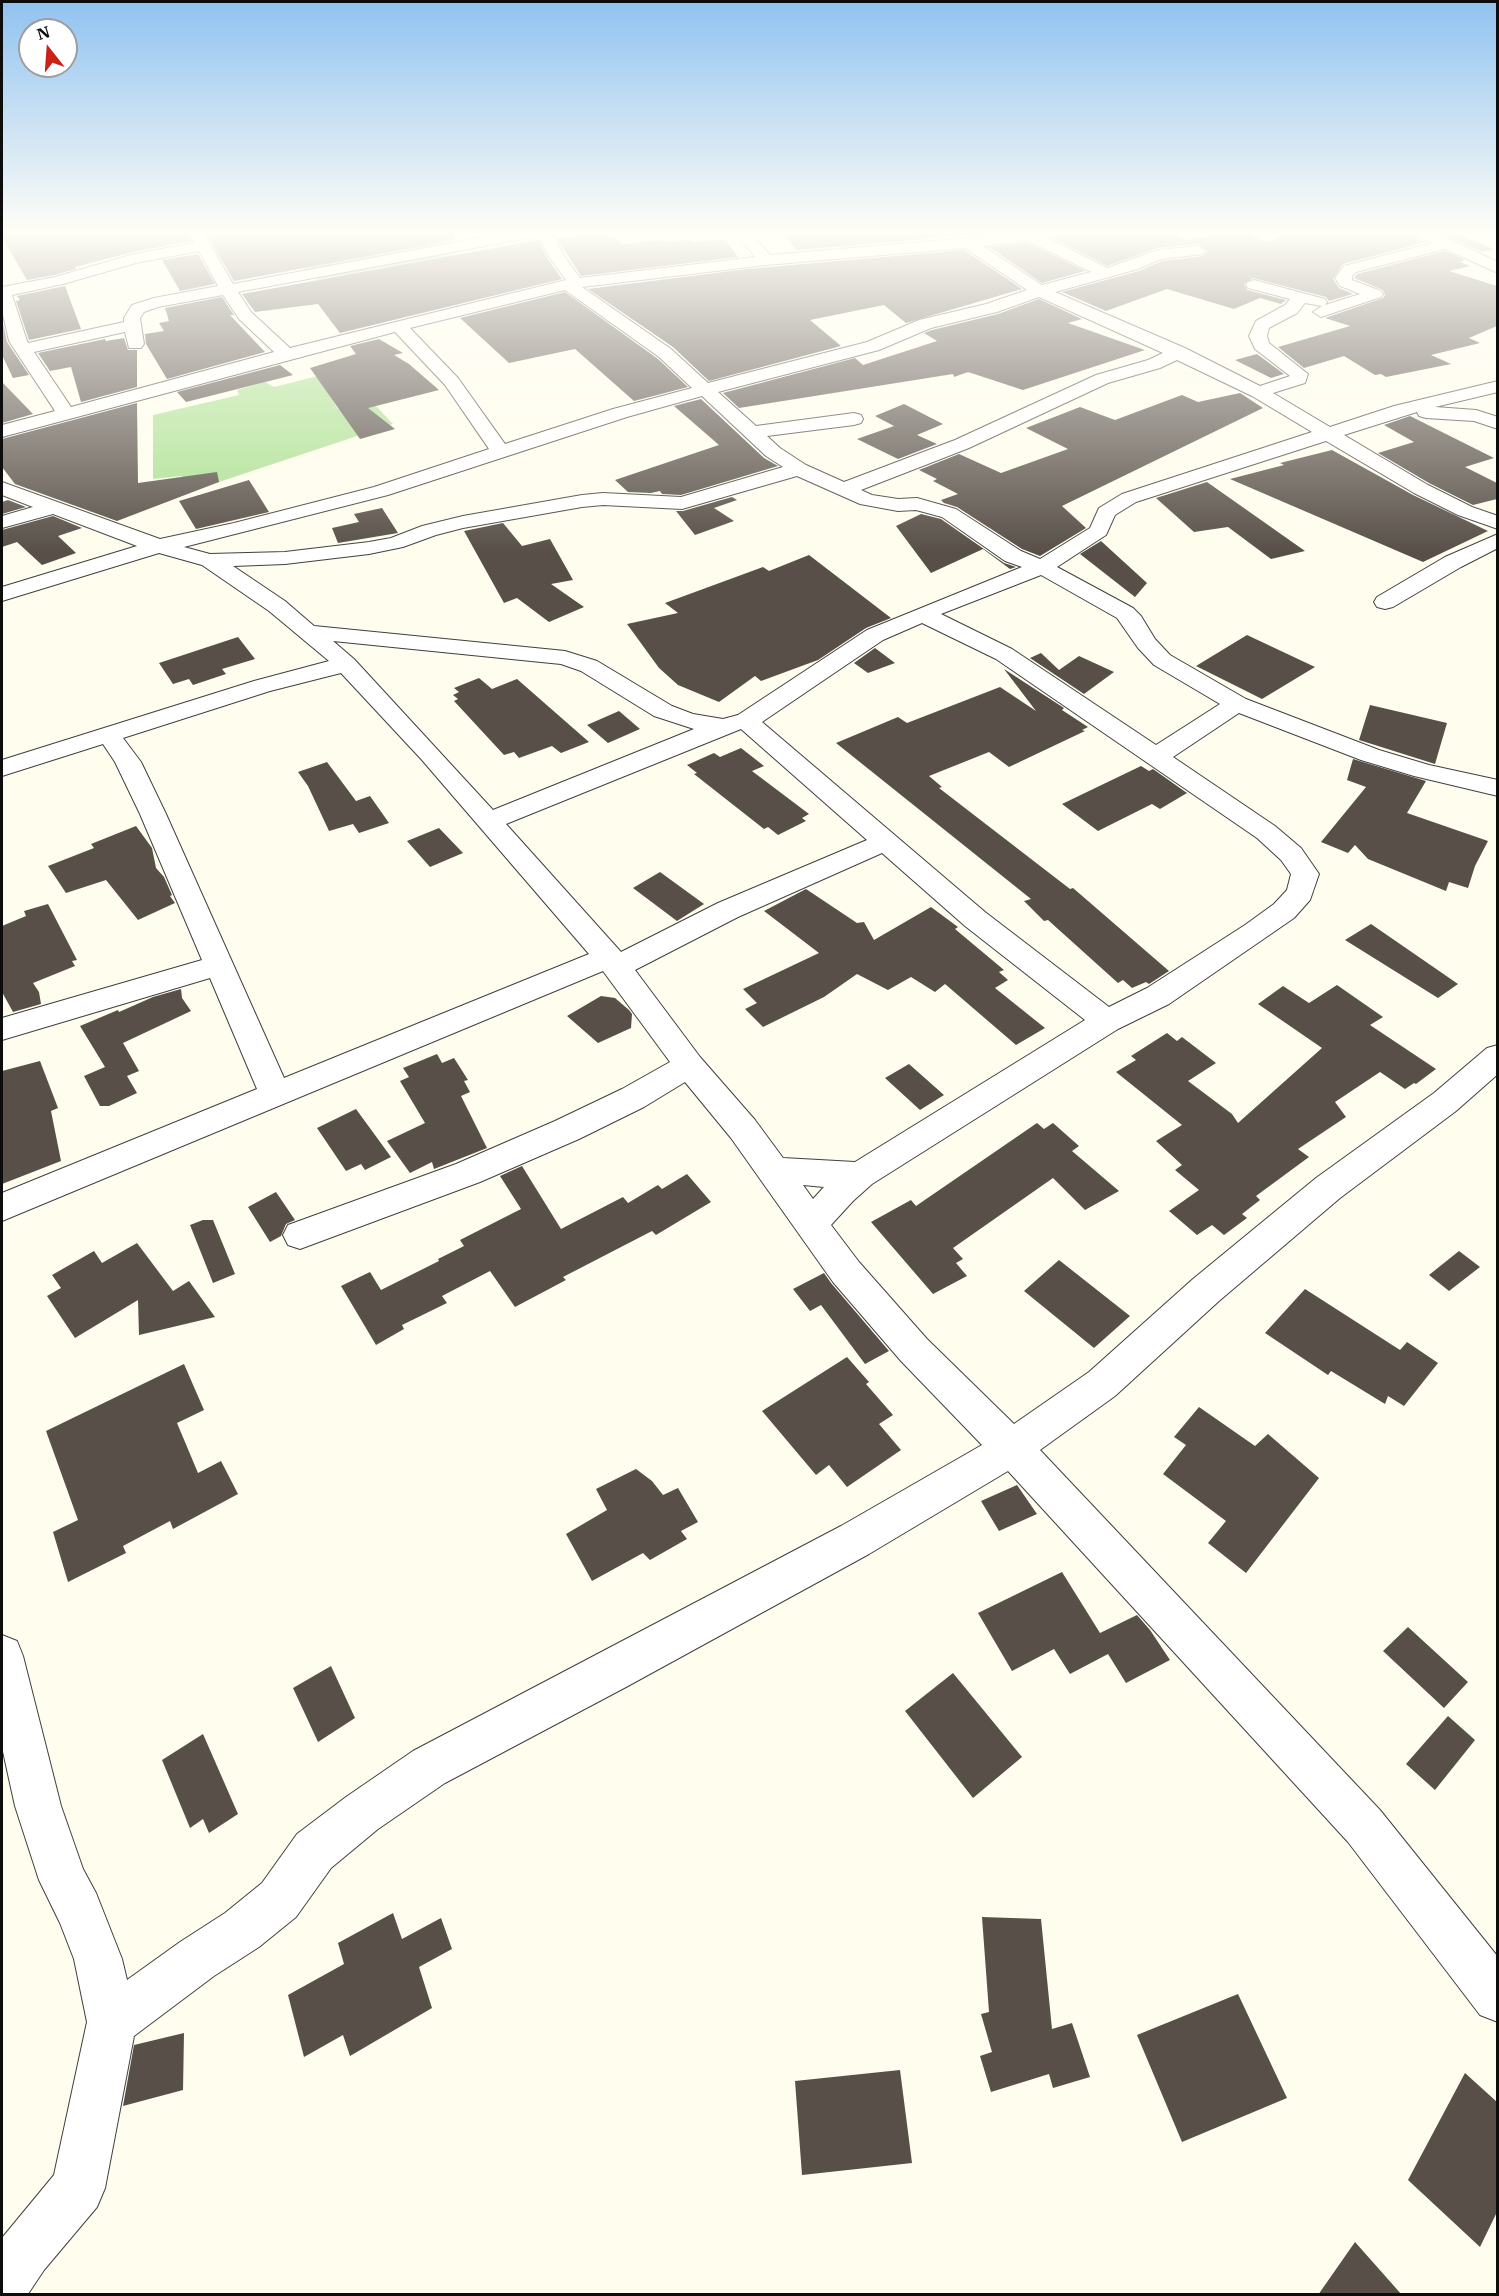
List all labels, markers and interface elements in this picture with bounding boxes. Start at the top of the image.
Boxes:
north arrow [18,18,78,78]
text: N [34,21,52,44]

